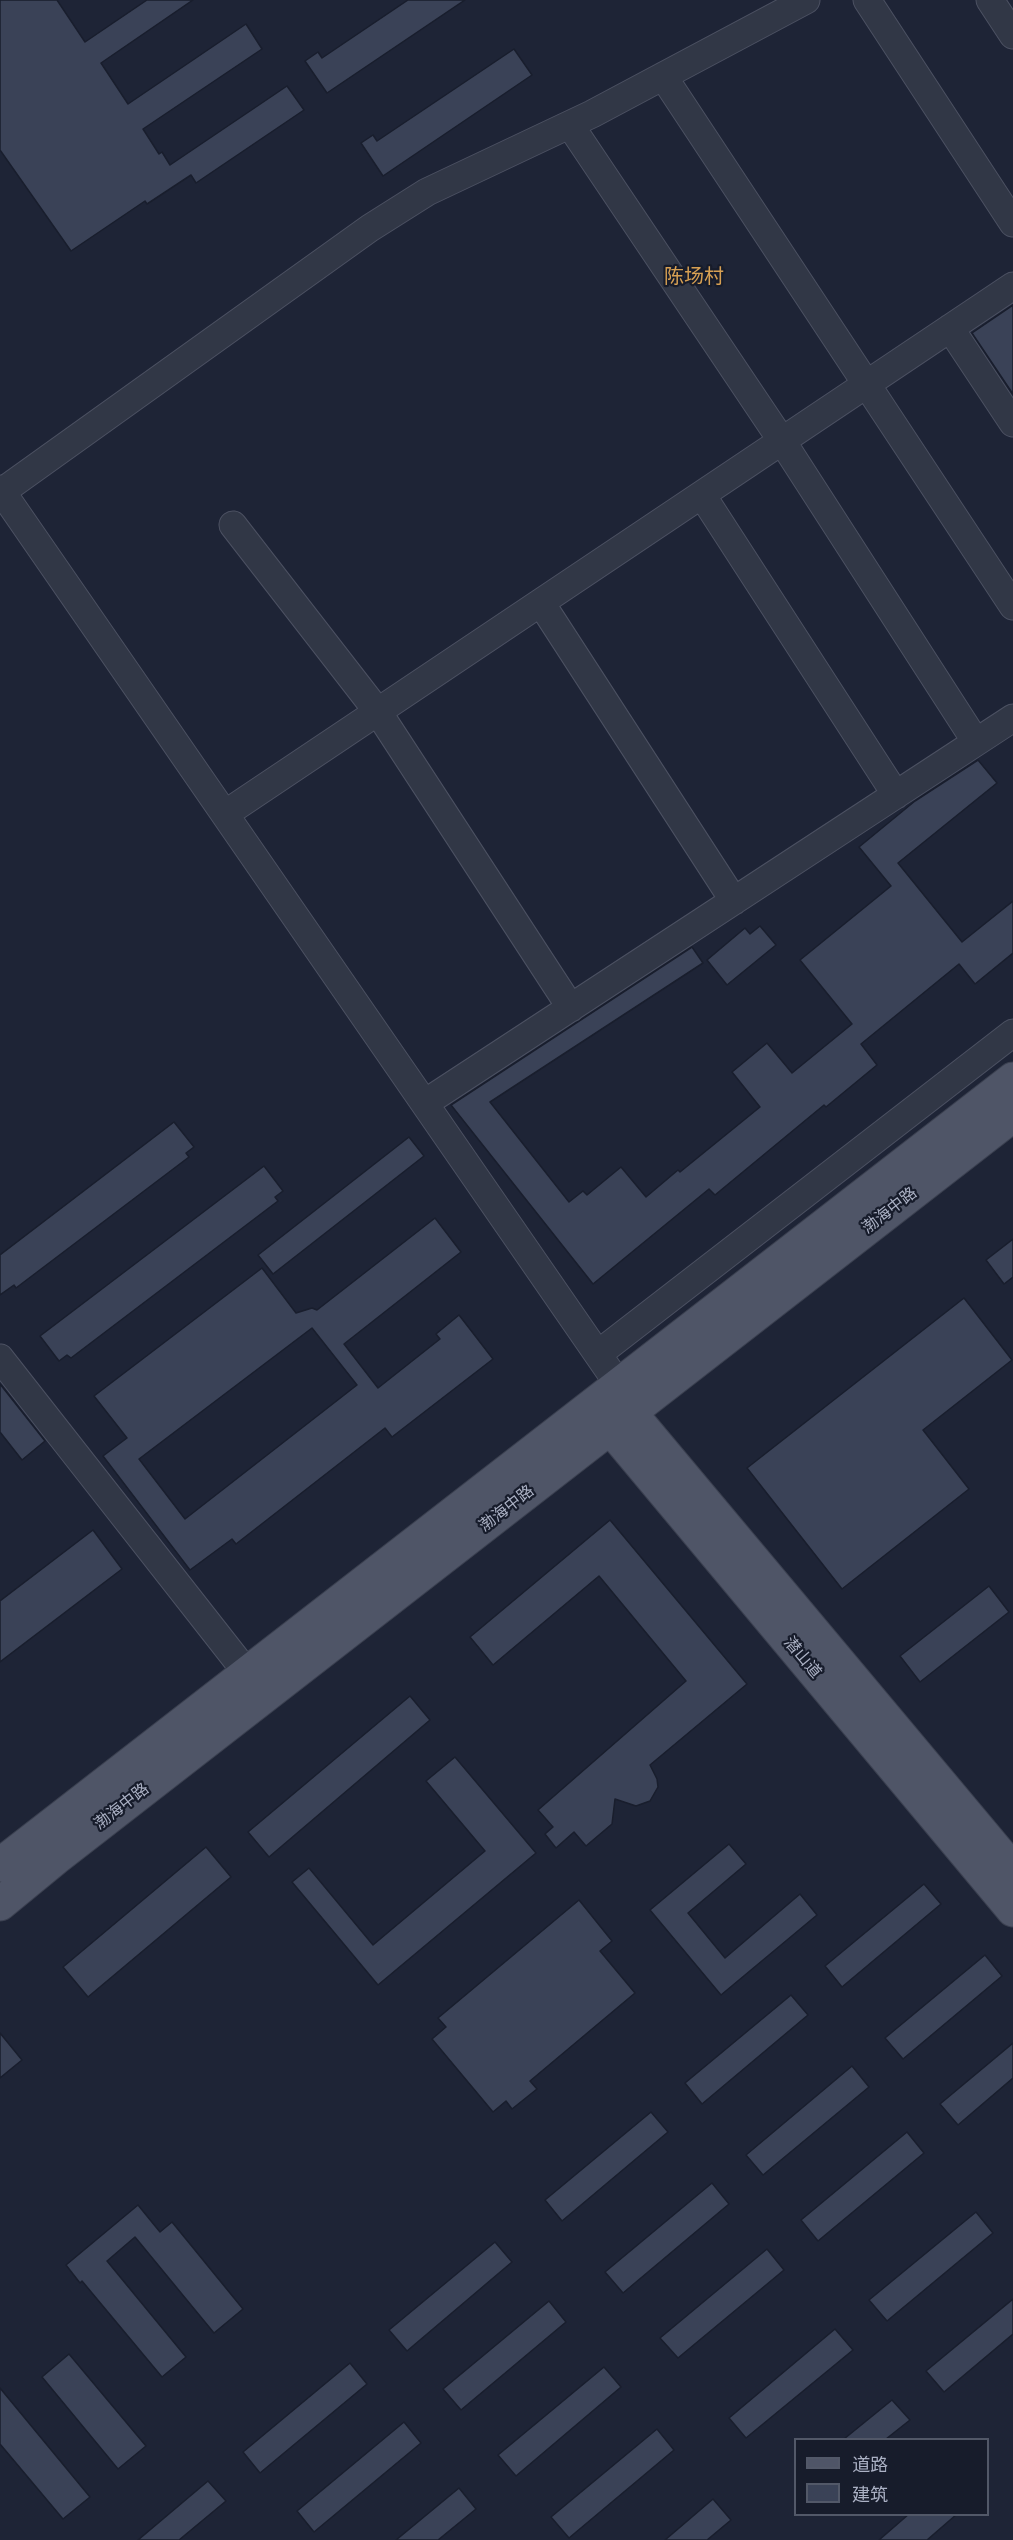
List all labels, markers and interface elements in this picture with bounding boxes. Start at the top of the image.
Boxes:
district label: 陈场村 [664,266,724,290]
street label: 渤海中路 [859,1184,921,1238]
street label: 渤海中路 [476,1482,538,1536]
street label: 潜山道 [779,1633,825,1683]
street label: 渤海中路 [91,1780,153,1834]
legend [794,2438,989,2516]
text: 道路 [852,2454,888,2476]
text: 建筑 [852,2484,888,2506]

